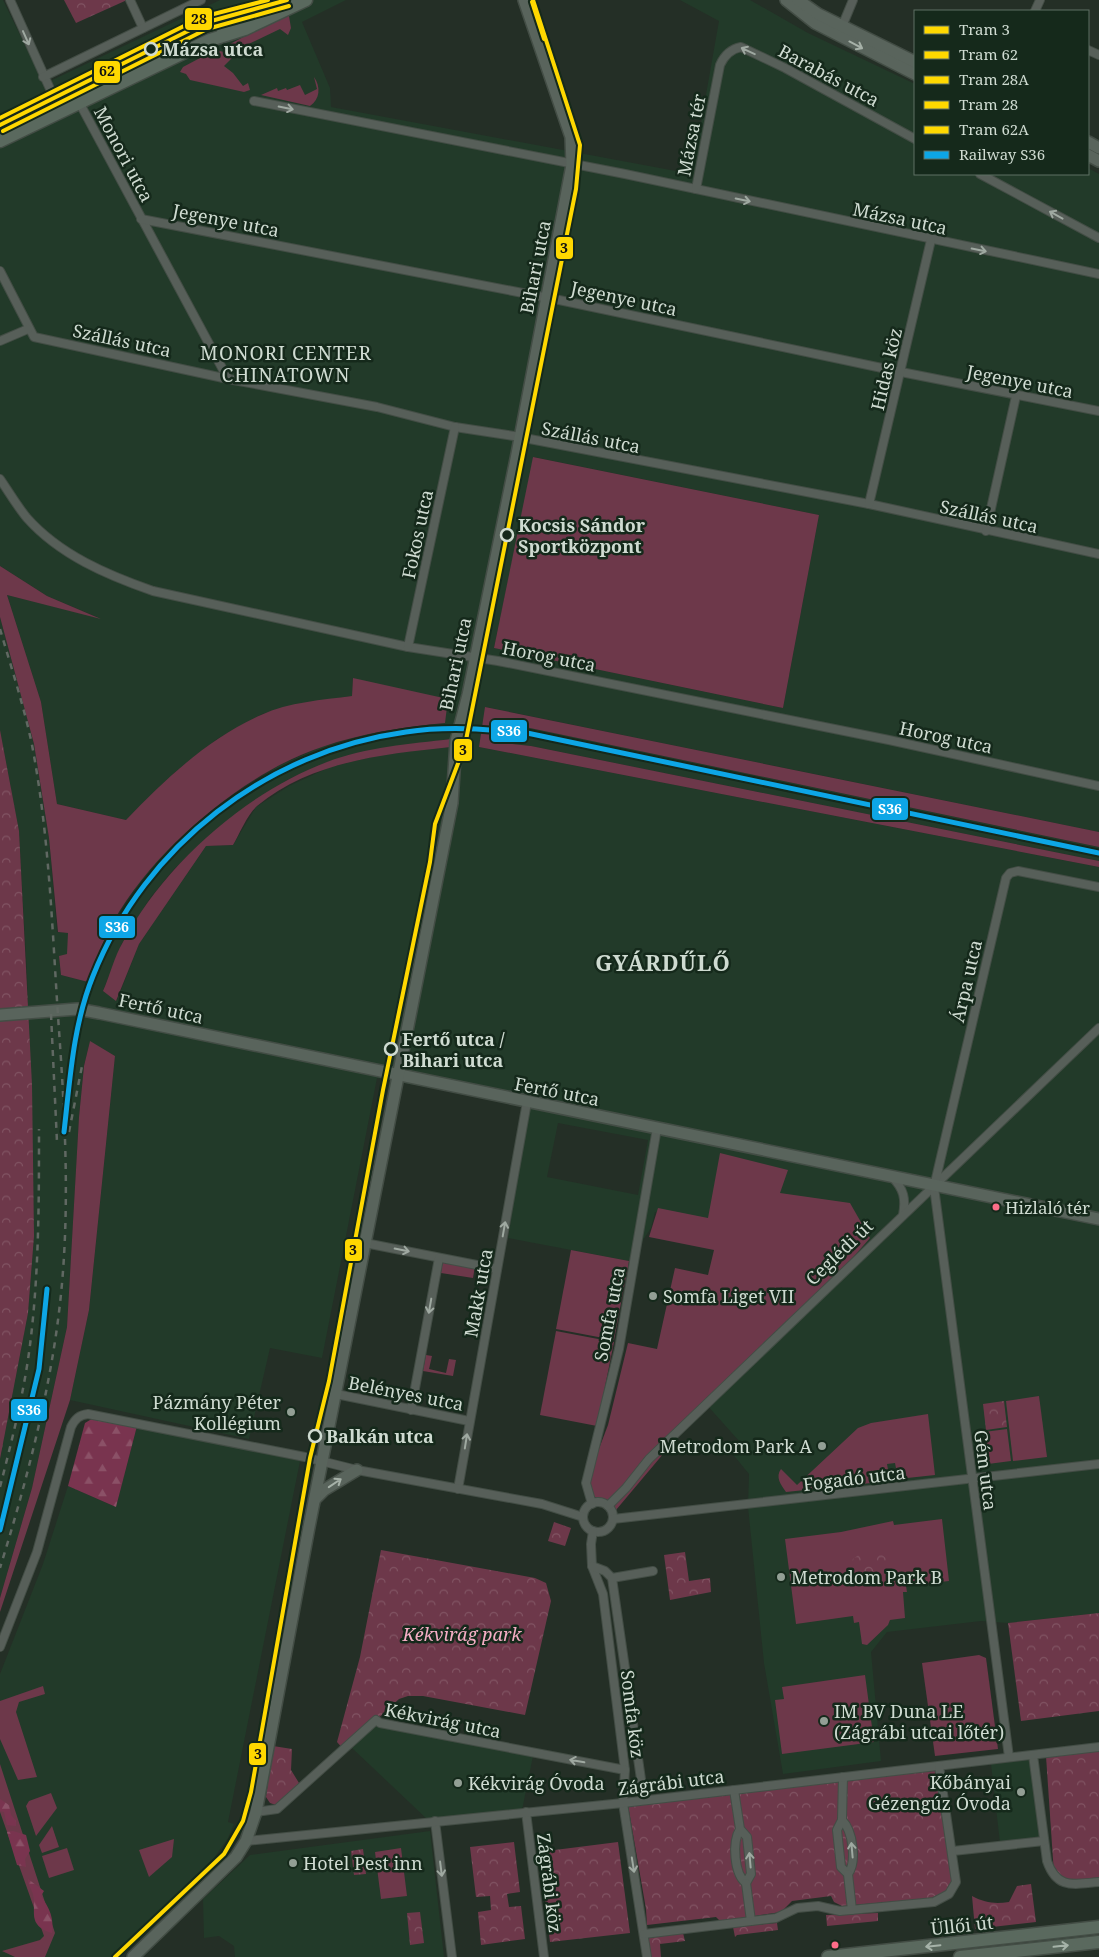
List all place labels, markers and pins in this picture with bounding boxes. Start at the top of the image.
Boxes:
place label: Mázsa utca [162,37,263,61]
marker: Mázsa utca [144,42,158,56]
place label: Kocsis Sándor Sportközpont [518,513,646,558]
marker: Kocsis Sándor Sportközpont [500,528,514,542]
place label: Fertő utca / Bihari utca [402,1027,505,1072]
marker: Fertő utca / Bihari utca [384,1042,398,1056]
place label: Hizlaló tér [1005,1196,1090,1219]
marker: Hizlaló tér [991,1202,1001,1212]
place label: Somfa Liget VII [663,1284,794,1308]
marker: Somfa Liget VII [647,1290,659,1302]
place label: Pázmány Péter Kollégium [153,1390,282,1435]
marker: Pázmány Péter Kollégium [285,1406,297,1418]
place label: Balkán utca [326,1424,434,1448]
marker: Balkán utca [308,1429,322,1443]
place label: Metrodom Park A [660,1434,812,1458]
marker: Metrodom Park A [816,1440,828,1452]
place label: Metrodom Park B [791,1565,942,1589]
marker: Metrodom Park B [775,1571,787,1583]
place label: IM BV Duna LE (Zágrábi utcai lőtér) [834,1699,1004,1744]
marker: IM BV Duna LE (Zágrábi utcai lőtér) [818,1715,830,1727]
place label: Kőbányai Gézengúz Óvoda [868,1770,1011,1815]
place label: Kékvirág Óvoda [468,1771,605,1795]
marker: Kékvirág Óvoda [452,1777,464,1789]
marker: Kőbányai Gézengúz Óvoda [1015,1786,1027,1798]
place label: Hotel Pest inn [303,1851,423,1875]
marker: Hotel Pest inn [287,1857,299,1869]
unlabelled marker [830,1940,840,1950]

